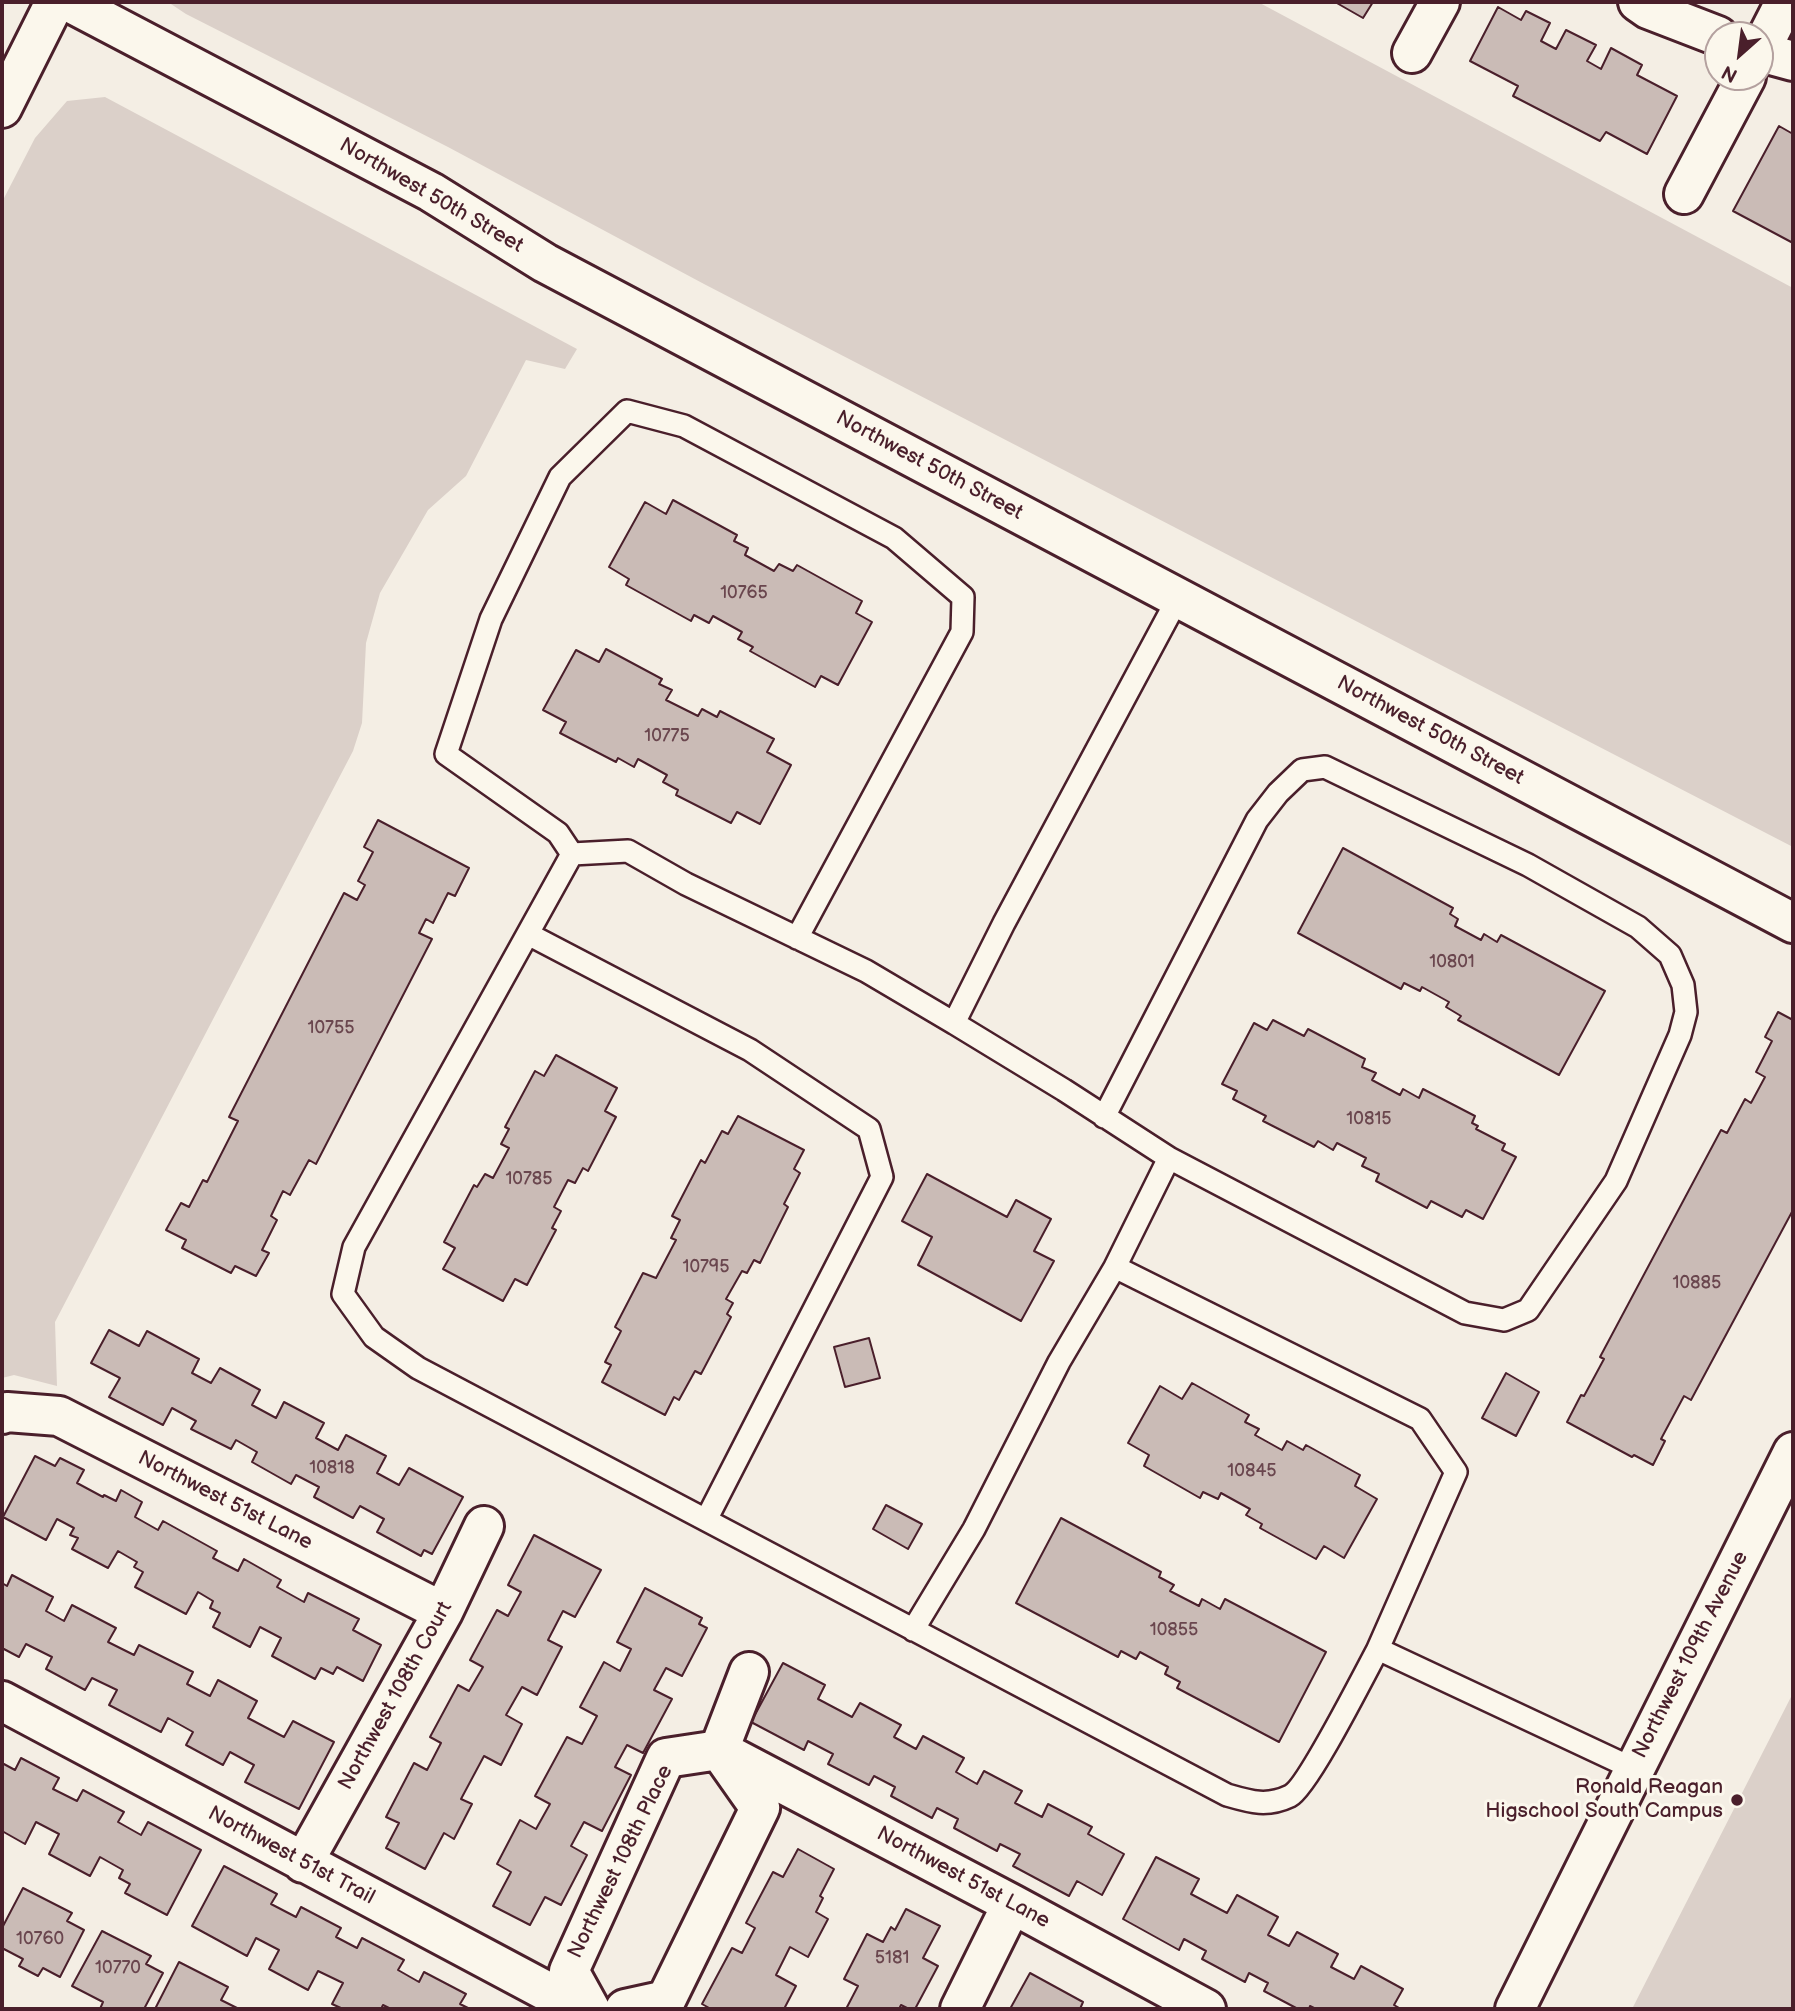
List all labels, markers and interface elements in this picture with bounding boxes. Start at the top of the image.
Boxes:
north arrow [1704,21,1774,91]
text: N [1718,60,1742,87]
street label: Northwest 50th Street [335,133,527,259]
street label: Northwest 50th Street [831,406,1027,526]
house number: 10765 [720,582,768,604]
street label: Northwest 50th Street [1332,671,1528,791]
house number: 10775 [644,725,690,747]
house number: 10801 [1429,951,1475,973]
house number: 10755 [307,1017,355,1039]
house number: 10815 [1346,1108,1392,1130]
house number: 10785 [505,1168,553,1190]
house number: 10795 [682,1256,730,1278]
house number: 10885 [1673,1272,1721,1294]
street label: Northwest 51st Lane [133,1446,317,1556]
house number: 10818 [309,1457,355,1479]
house number: 10845 [1227,1460,1277,1482]
street label: Northwest 109th Avenue [1628,1547,1754,1763]
street label: Northwest 108th Court [334,1597,458,1795]
house number: 10855 [1150,1619,1198,1641]
street label: Northwest 108th Place [563,1761,679,1963]
place label: Ronald Reagan Higschool South Campus [1485,1775,1723,1825]
marker: Ronald Reagan Higschool South Campus [1729,1792,1745,1808]
street label: Northwest 51st Trail [203,1801,379,1911]
street label: Northwest 51st Lane [872,1822,1054,1934]
house number: 10760 [16,1928,64,1950]
house number: 5181 [875,1947,909,1969]
house number: 10770 [95,1957,141,1979]

